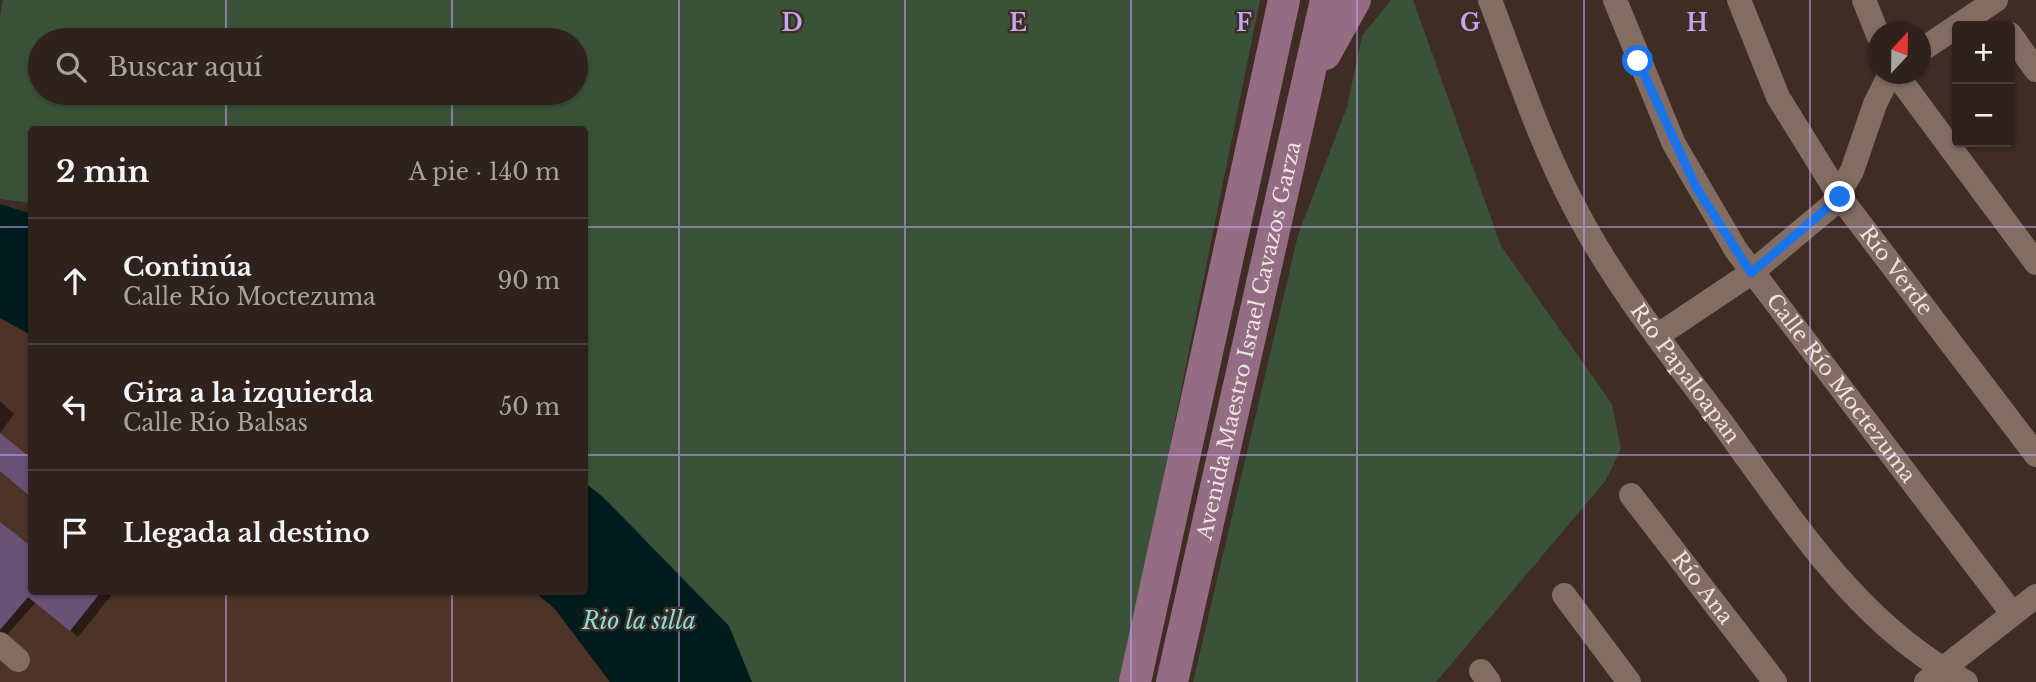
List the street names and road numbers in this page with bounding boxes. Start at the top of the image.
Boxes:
street label: Avenida Maestro Israel Cavazos Garza [1191,139,1307,543]
street label: Río Verde [1854,221,1938,321]
street label: Calle Río Moctezuma [1761,288,1922,488]
street label: Río Papaloapan [1625,299,1746,449]
street label: Río Ana [1666,546,1739,630]

